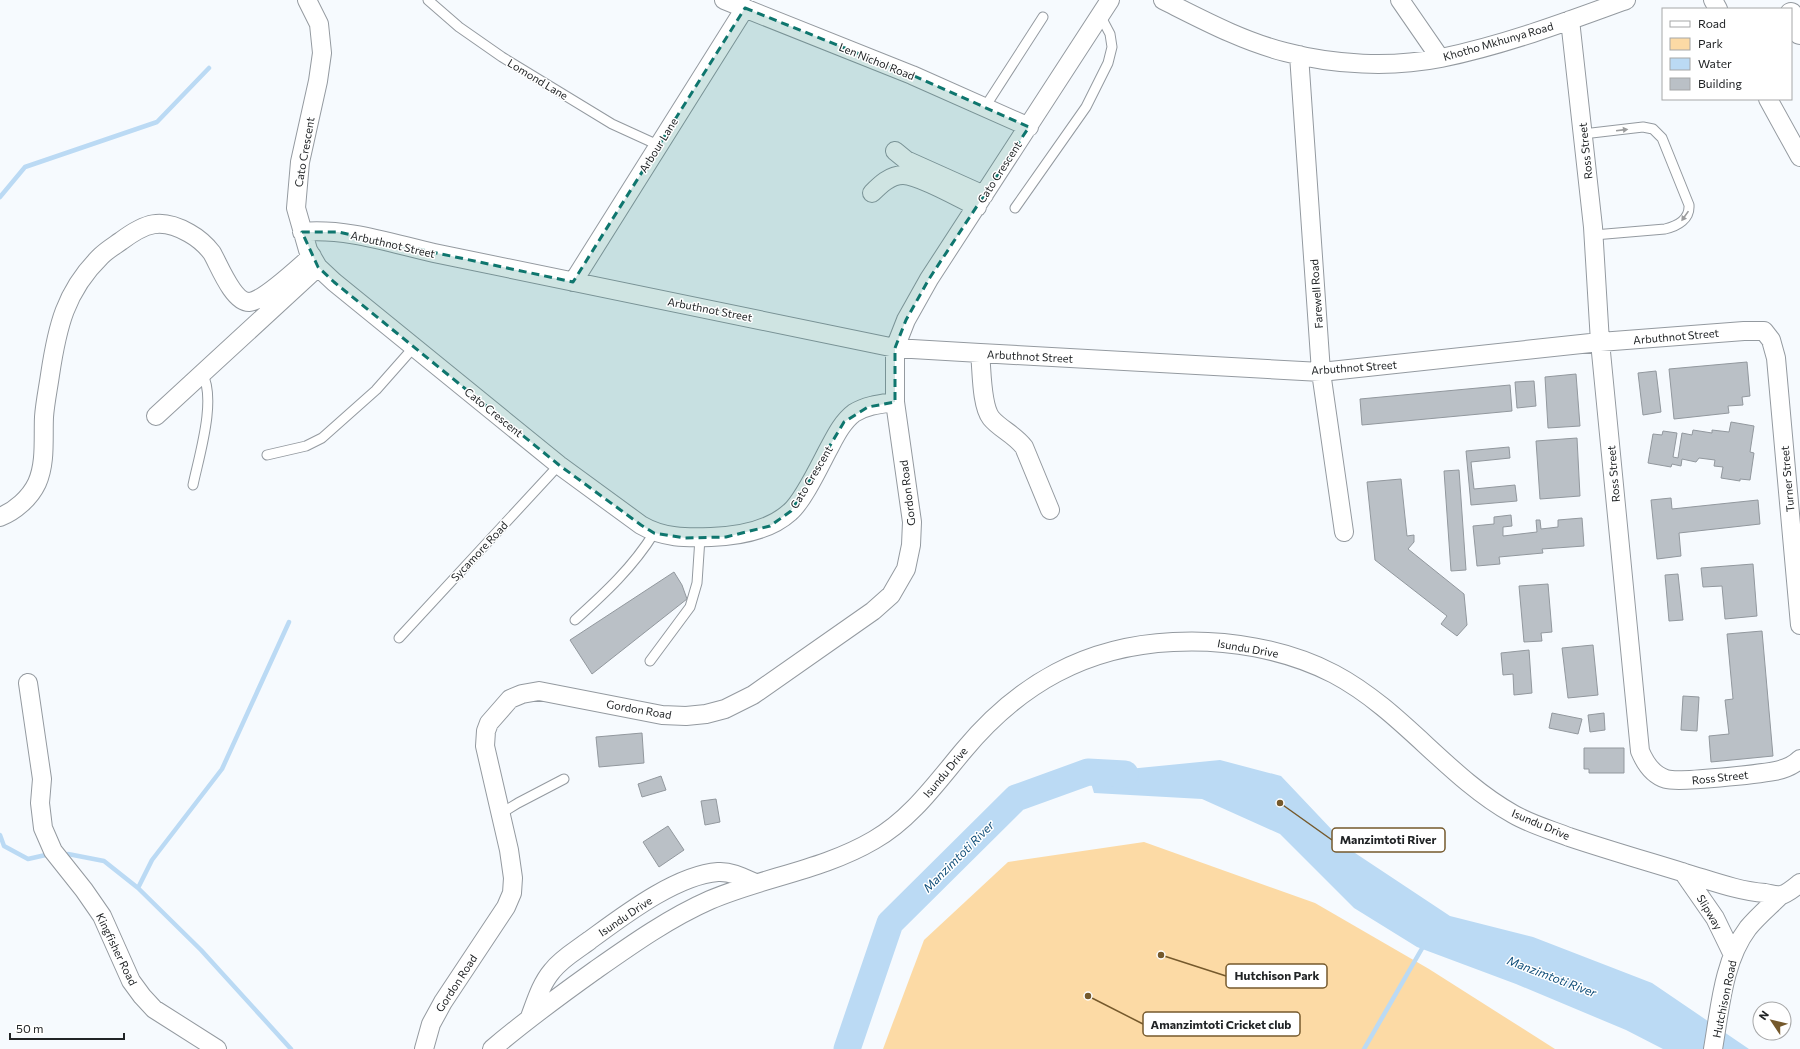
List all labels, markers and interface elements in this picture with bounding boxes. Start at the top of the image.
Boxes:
legend [1662,8,1792,100]
text: Road [1698,16,1726,30]
street label: Khotho Mkhunya Road [1441,19,1555,63]
text: Park [1698,36,1724,50]
street label: Len Nichol Road [837,40,917,82]
street label: Lomond Lane [506,56,571,102]
text: Water [1698,56,1732,70]
text: Building [1698,76,1742,90]
street label: Cato Crescent [291,115,317,188]
street label: Arbour Lane [636,115,680,175]
street label: Ross Street [1576,122,1594,180]
one-way arrow [1616,127,1628,133]
street label: Cato Crescent [974,138,1024,205]
one-way arrow [1681,211,1689,222]
street label: Arbuthnot Street [350,228,437,260]
street label: Farewell Road [1307,259,1325,329]
street label: Arbuthnot Street [667,294,754,324]
street label: Arbuthnot Street [1633,326,1720,346]
street label: Arbuthnot Street [987,347,1074,365]
street label: Arbuthnot Street [1311,357,1398,376]
street label: Cato Crescent [462,385,526,440]
street label: Cato Crescent [787,443,835,511]
street label: Ross Street [1604,445,1622,503]
street label: Turner Street [1778,445,1796,513]
street label: Gordon Road [897,460,917,526]
street label: Sycamore Road [448,518,510,584]
street label: Isundu Drive [1216,636,1280,660]
street label: Gordon Road [605,697,673,721]
street label: Isundu Drive [920,744,970,800]
street label: Ross Street [1691,768,1749,786]
street label: Isundu Drive [1510,806,1572,842]
water label: Manzimtoti River [920,817,997,894]
callout: Manzimtoti River [1332,828,1445,852]
text: Manzimtoti River [1340,832,1436,846]
street label: Slipway [1695,892,1726,932]
street label: Isundu Drive [596,893,654,939]
street label: Kingfisher Road [94,911,140,987]
street label: Gordon Road [433,952,479,1014]
water label: Manzimtoti River [1505,953,1600,1000]
street label: Hutchison Road [1709,959,1739,1039]
callout: Hutchison Park [1226,964,1327,988]
text: Hutchison Park [1235,968,1320,982]
north arrow [1752,1001,1792,1041]
text: N [1756,1008,1771,1022]
callout: Amanzimtoti Cricket club [1143,1012,1300,1036]
scale bar [10,1015,124,1041]
text: Amanzimtoti Cricket club [1151,1017,1291,1031]
text: 50 m [16,1021,44,1035]

